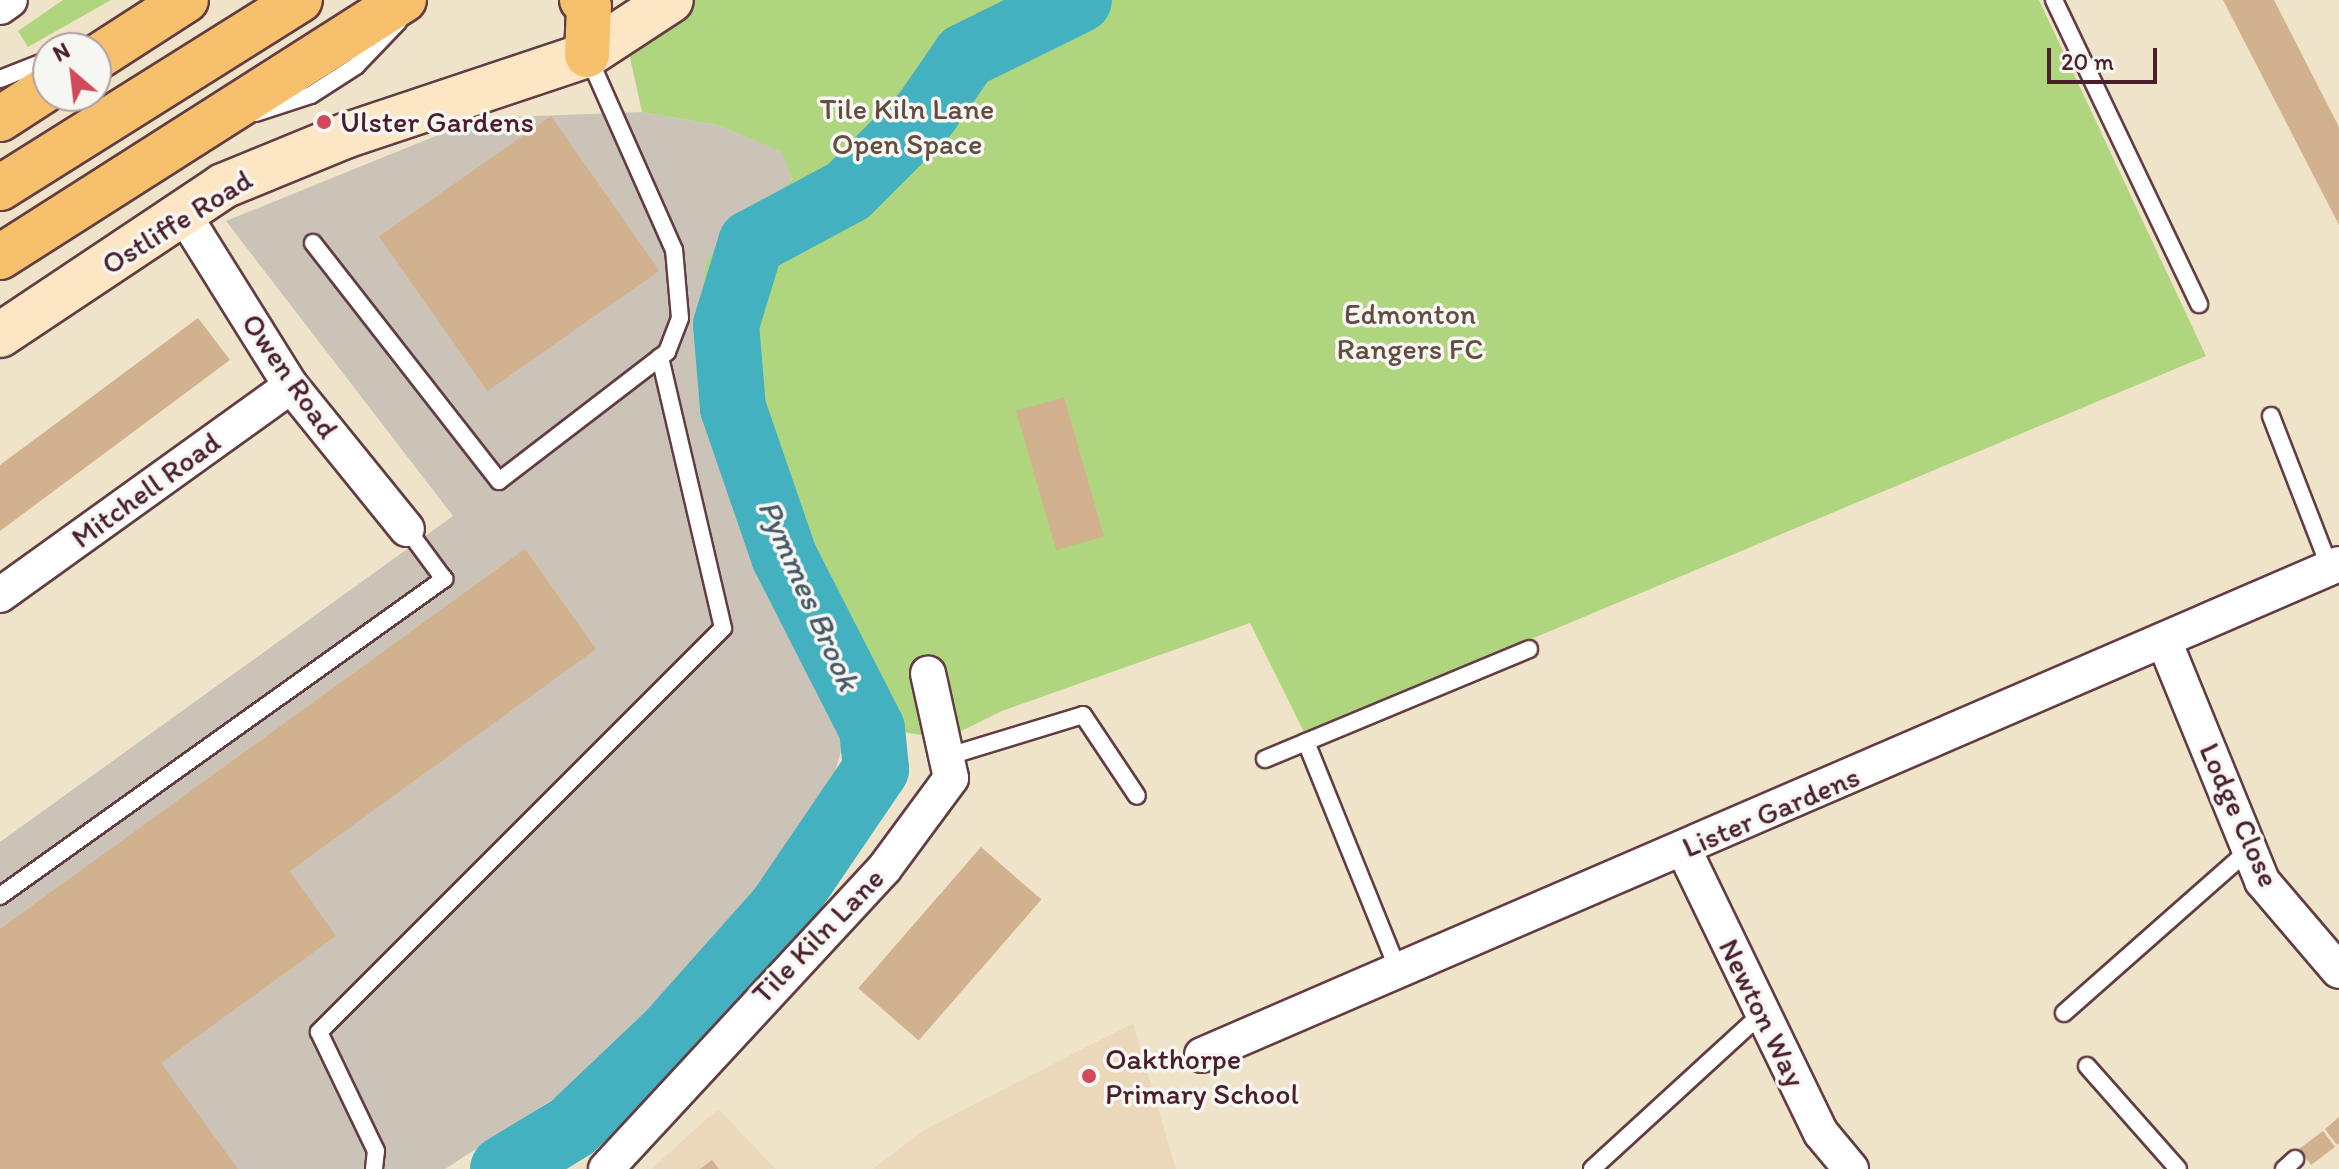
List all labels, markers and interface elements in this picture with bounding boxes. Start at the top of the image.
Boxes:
north arrow [32,32,112,112]
scale bar [2051,32,2161,82]
text: N [49,37,74,68]
text: 20 m [2061,47,2114,76]
park label: Tile Kiln Lane Open Space [820,91,994,162]
place label: Ulster Gardens [340,104,535,140]
marker: Ulster Gardens [315,113,333,131]
street label: Ostliffe Road [95,162,259,282]
park label: Edmonton Rangers FC [1337,296,1483,366]
street label: Owen Road [234,307,346,445]
street label: Mitchell Road [65,424,227,556]
water label: Pymmes Brook [750,494,868,696]
street label: Lodge Close [2191,737,2287,893]
street label: Lister Gardens [1677,758,1865,866]
street label: Tile Kiln Lane [745,861,891,1011]
street label: Newton Way [1711,934,1813,1092]
place label: Oakthorpe Primary School [1105,1041,1299,1112]
marker: Oakthorpe Primary School [1080,1067,1098,1085]

